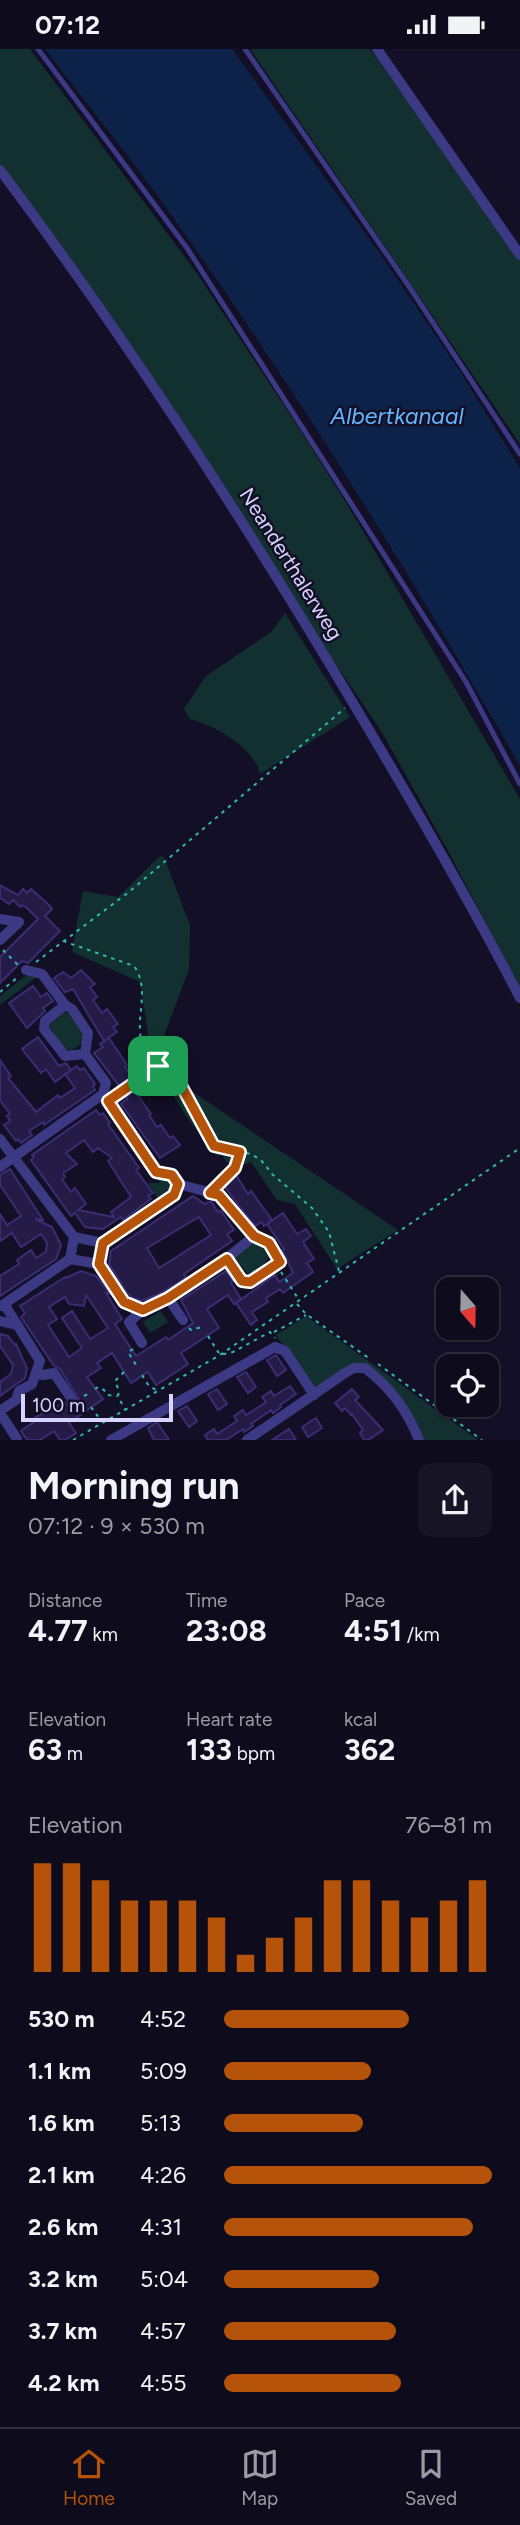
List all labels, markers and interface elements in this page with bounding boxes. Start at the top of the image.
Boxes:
text: 07:12 [35,9,100,41]
water label: Albertkanaal [330,402,464,430]
street label: Neanderthalerweg [235,483,348,644]
pin [128,1036,188,1096]
icon: arrive [139,1047,177,1085]
north arrow [436,1277,499,1341]
map controls [436,1277,499,1417]
button: locate [436,1354,499,1417]
scale bar [21,1391,173,1423]
text: 100 m [32,1394,85,1417]
text: Morning run [28,1463,240,1509]
button: share [418,1463,492,1537]
text: 07:12 · 9 × 530 m [28,1512,205,1540]
text: Distance [28,1589,102,1612]
text: Time [186,1589,227,1612]
text: Pace [344,1589,385,1612]
text: 4.77 [28,1612,88,1649]
text: 23:08 [186,1612,267,1649]
text: 4:51 [344,1612,402,1649]
text: km [88,1623,118,1646]
text: /km [402,1623,440,1646]
text: Elevation [28,1708,106,1731]
text: Heart rate [186,1708,272,1731]
text: kcal [344,1708,377,1731]
text: 63 [28,1731,62,1768]
text: 133 [186,1731,232,1768]
text: 362 [344,1731,395,1768]
text: m [62,1742,83,1765]
text: bpm [232,1742,275,1765]
text: Elevation [28,1811,123,1839]
text: 76–81 m [405,1811,492,1839]
text: 530 m [28,2005,95,2033]
text: 4:52 [140,2005,186,2033]
text: 1.1 km [28,2057,91,2085]
text: 5:09 [140,2057,187,2085]
text: 1.6 km [28,2109,95,2137]
text: 5:13 [140,2109,181,2137]
text: 2.1 km [28,2161,95,2189]
text: 4:26 [140,2161,186,2189]
text: 2.6 km [28,2213,98,2241]
text: 4:31 [140,2213,182,2241]
text: 3.2 km [28,2265,98,2293]
text: 5:04 [140,2265,188,2293]
text: 3.7 km [28,2317,97,2345]
text: 4:57 [140,2317,186,2345]
text: 4.2 km [28,2369,99,2397]
text: 4:55 [140,2369,187,2397]
tab: Home [63,2445,115,2510]
tab: Map [241,2445,279,2510]
tab: Saved [405,2445,457,2510]

